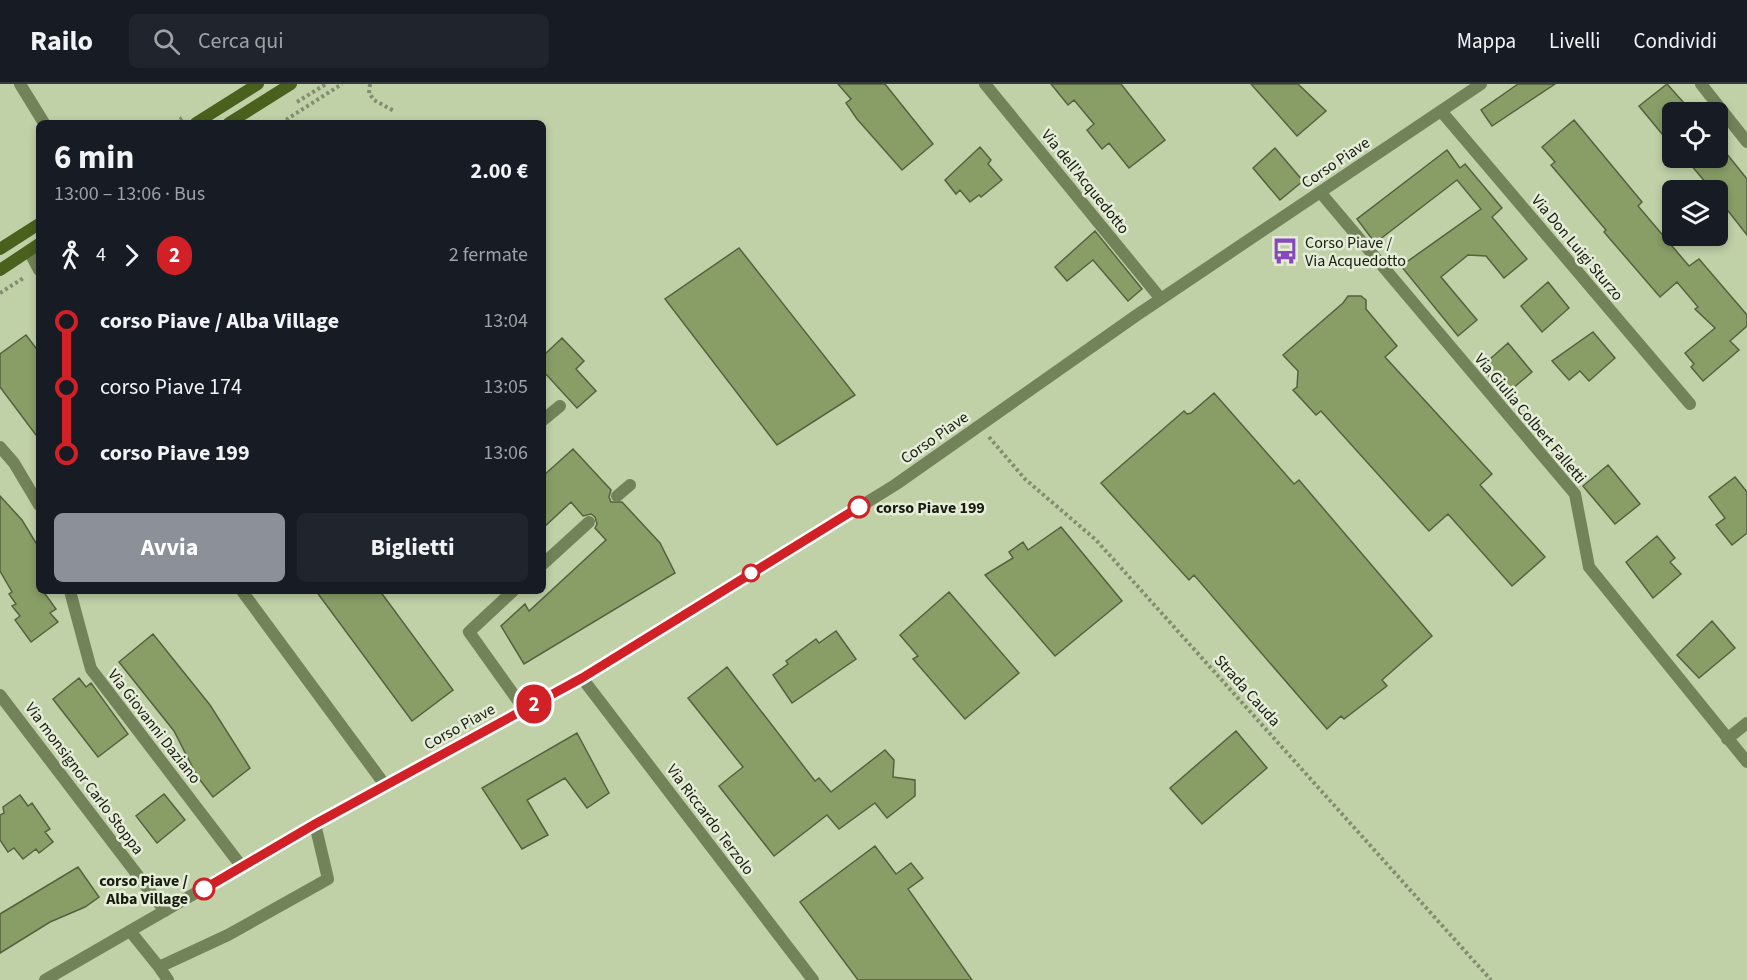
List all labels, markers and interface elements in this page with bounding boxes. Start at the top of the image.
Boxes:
search box [129,14,549,68]
text: Railo [30,21,93,61]
icon: search [150,25,183,58]
text: Cerca qui [198,25,284,57]
text: Mappa [1457,26,1516,56]
text: Livelli [1549,26,1601,56]
text: Condividi [1634,26,1717,56]
map controls [1662,102,1728,246]
button: locate [1662,102,1728,168]
street label: Via dell'Acquedotto [1036,125,1134,239]
street label: Corso Piave [1297,132,1374,194]
text: 6 min [54,134,134,181]
text: 2.00 € [471,155,528,187]
text: 13:00 – 13:06 · Bus [54,180,205,208]
button: layers [1662,180,1728,246]
street label: Via Don Luigi Sturzo [1526,190,1628,305]
place label: Corso Piave / Via Acquedotto [1305,232,1406,272]
bus stop icon: Corso Piave / Via Acquedotto [1270,236,1300,266]
icon: walk [54,239,87,272]
icon: forward [115,239,148,272]
text: 2 [169,240,180,270]
text: 4 [96,241,106,269]
text: 2 fermate [449,241,528,269]
text: corso Piave / Alba Village [100,305,339,337]
text: 13:04 [483,307,528,335]
street label: Via Giulia Colbert Falletti [1469,349,1591,488]
text: corso Piave 174 [100,371,242,403]
text: 13:05 [483,373,528,401]
street label: Corso Piave [896,406,973,469]
text: corso Piave 199 [100,437,250,469]
text: 13:06 [483,439,528,467]
marker: corso Piave 199 [848,496,870,518]
place label: corso Piave 199 [876,497,985,519]
button: Avvia [54,513,285,582]
button: Biglietti [297,513,528,582]
unlabelled marker [742,564,760,582]
street label: Strada Cauda [1209,650,1285,731]
street label: Via Giovanni Daziano [102,665,206,788]
line badge: 2 [514,684,554,724]
text: 2 [528,689,540,719]
street label: Via monsignor Carlo Stoppa [20,698,149,859]
street label: Corso Piave [420,698,499,755]
street label: Via Riccardo Terzolo [661,760,759,880]
place label: corso Piave / Alba Village [99,870,188,910]
marker: corso Piave / Alba Village [193,878,215,900]

